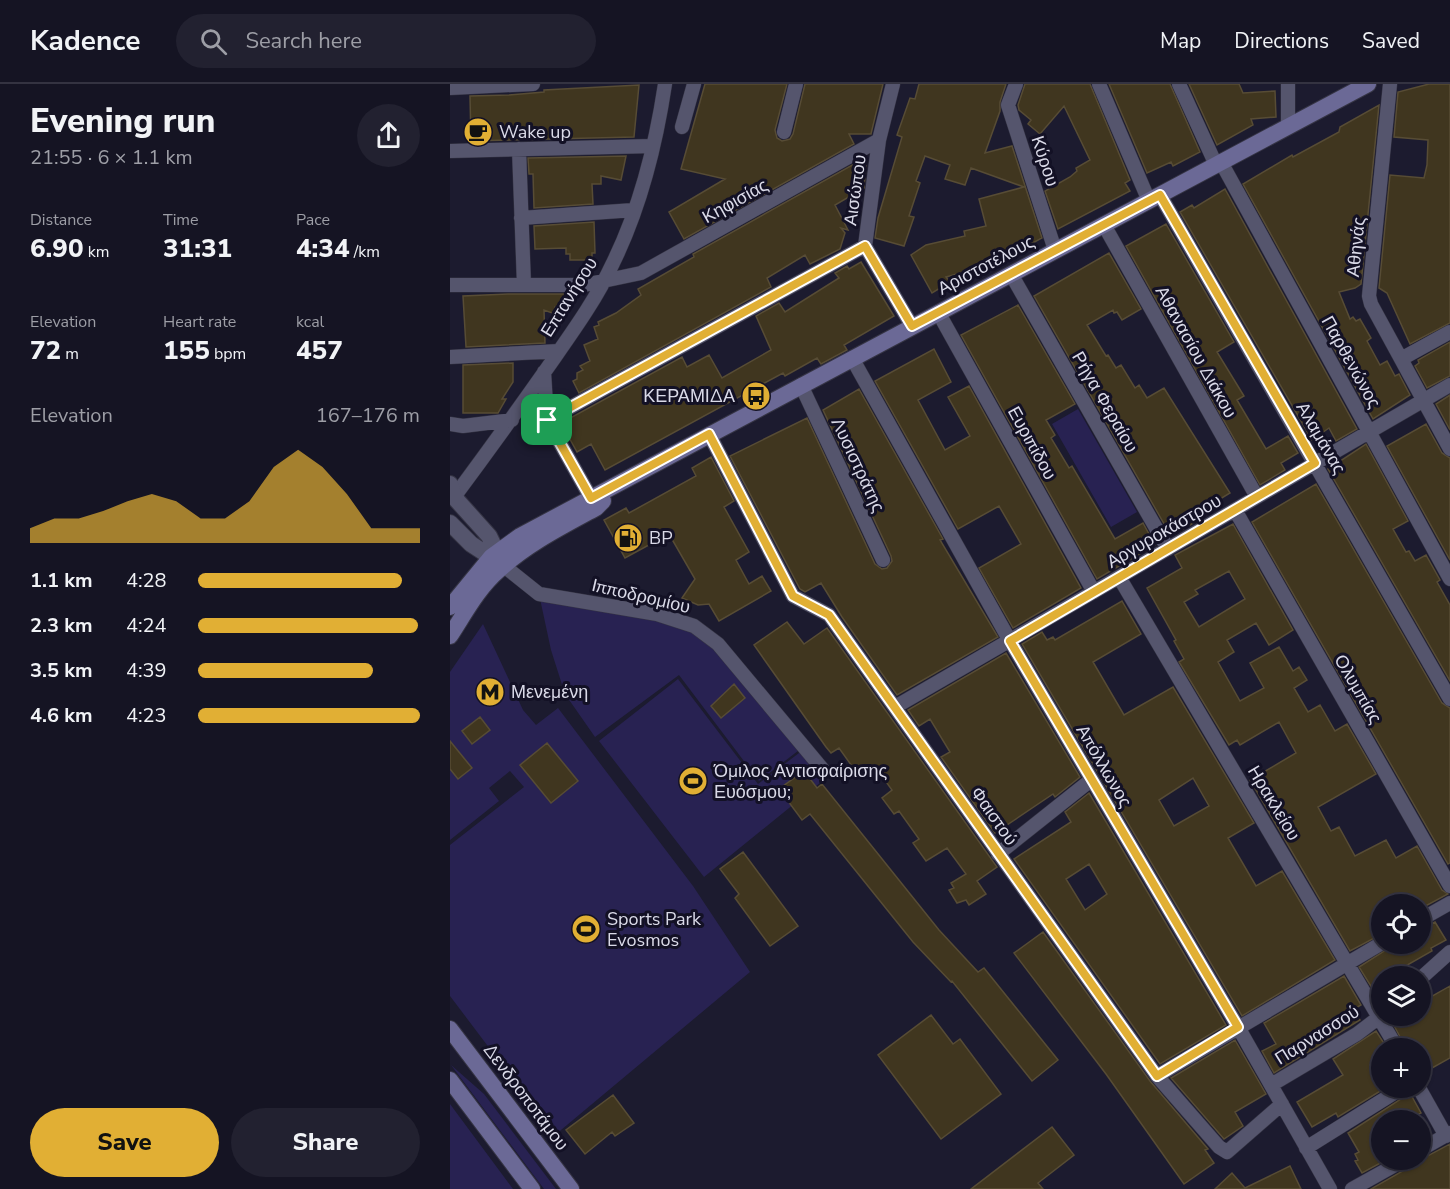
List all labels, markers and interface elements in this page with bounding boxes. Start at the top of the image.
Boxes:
search box [176,14,596,68]
text: Kadence [30,22,140,60]
icon: search [197,25,230,58]
text: Search here [245,26,362,56]
text: Map [1160,27,1201,55]
text: Directions [1234,27,1329,55]
text: Saved [1362,27,1420,55]
text: Evening run [30,99,215,144]
button: share [357,104,420,167]
cafe icon: Wake up [462,116,494,148]
place label: Wake up [499,120,571,144]
street label: Κύρου [1026,133,1064,189]
text: 21:55 · 6 × 1.1 km [30,144,193,171]
street label: Αισώπου [838,153,872,227]
street label: Κηφισίας [698,173,773,229]
text: Distance [30,209,92,231]
text: Time [163,209,199,231]
text: Pace [296,209,330,231]
street label: Αθηνάς [1341,216,1371,278]
street label: Αριστοτέλους [933,229,1039,301]
text: 6.90 [30,231,84,266]
text: 31:31 [163,231,232,266]
text: 4:34 [296,231,350,266]
text: km [84,241,109,263]
text: /km [350,241,380,263]
street label: Επτανήσου [535,253,603,341]
street label: Αθανασίου Διάκου [1150,282,1242,422]
text: Elevation [30,311,96,333]
text: Heart rate [163,311,236,333]
text: kcal [296,311,324,333]
street label: Παρθενώνος [1316,311,1386,413]
text: 72 [30,333,61,368]
text: 155 [163,333,210,368]
text: 457 [296,333,343,368]
text: m [61,343,79,365]
text: bpm [210,343,246,365]
street label: Ρήγα Φεραίου [1066,347,1144,457]
bus stop icon: ΚΕΡΑΜΙΔΑ [740,380,772,412]
place label: ΚΕΡΑΜΙΔΑ [643,384,735,408]
pin [521,394,572,445]
street label: Αλαμάνας [1291,397,1351,479]
text: Elevation [30,402,113,429]
text: 167–176 m [316,402,420,429]
street label: Ευριπίδου [1002,402,1062,484]
icon: arrive [530,403,563,436]
street label: Λυσιστράτης [826,414,890,516]
street label: Αργυροκάστρου [1102,488,1226,574]
fuel station icon: BP [612,522,644,554]
place label: BP [649,526,673,550]
text: 1.1 km [30,567,93,594]
text: 4:28 [126,567,167,594]
street label: Ιπποδρομίου [589,573,693,619]
text: 2.3 km [30,612,93,639]
text: 4:24 [126,612,167,639]
street label: Ολυμπίας [1329,650,1388,728]
text: 3.5 km [30,657,93,684]
text: 4:39 [126,657,167,684]
metro station icon: Μενεμένη [474,676,506,708]
place label: Μενεμένη [511,680,588,704]
text: 4.6 km [30,702,93,729]
text: 4:23 [126,702,167,729]
street label: Απόλλωνος [1071,720,1137,812]
place label: Όμιλος Αντισφαίρισης Ευόσμου; [713,759,887,804]
street label: Ηρακλείου [1242,761,1306,845]
sports icon: Όμιλος Αντισφαίρισης Ευόσμου; [677,765,709,797]
street label: Φαιστού [965,782,1023,850]
map controls [1371,894,1431,1170]
button: locate [1371,894,1431,954]
place label: Sports Park Evosmos [607,907,702,952]
sports icon: Sports Park Evosmos [570,913,602,945]
button: layers [1371,966,1431,1026]
street label: Παρνασσού [1270,1000,1364,1070]
button: + [1371,1038,1431,1098]
street label: Δενδροποτάμου [478,1039,574,1155]
button: Save [30,1108,219,1177]
button: Share [231,1108,420,1177]
button: − [1371,1110,1431,1170]

